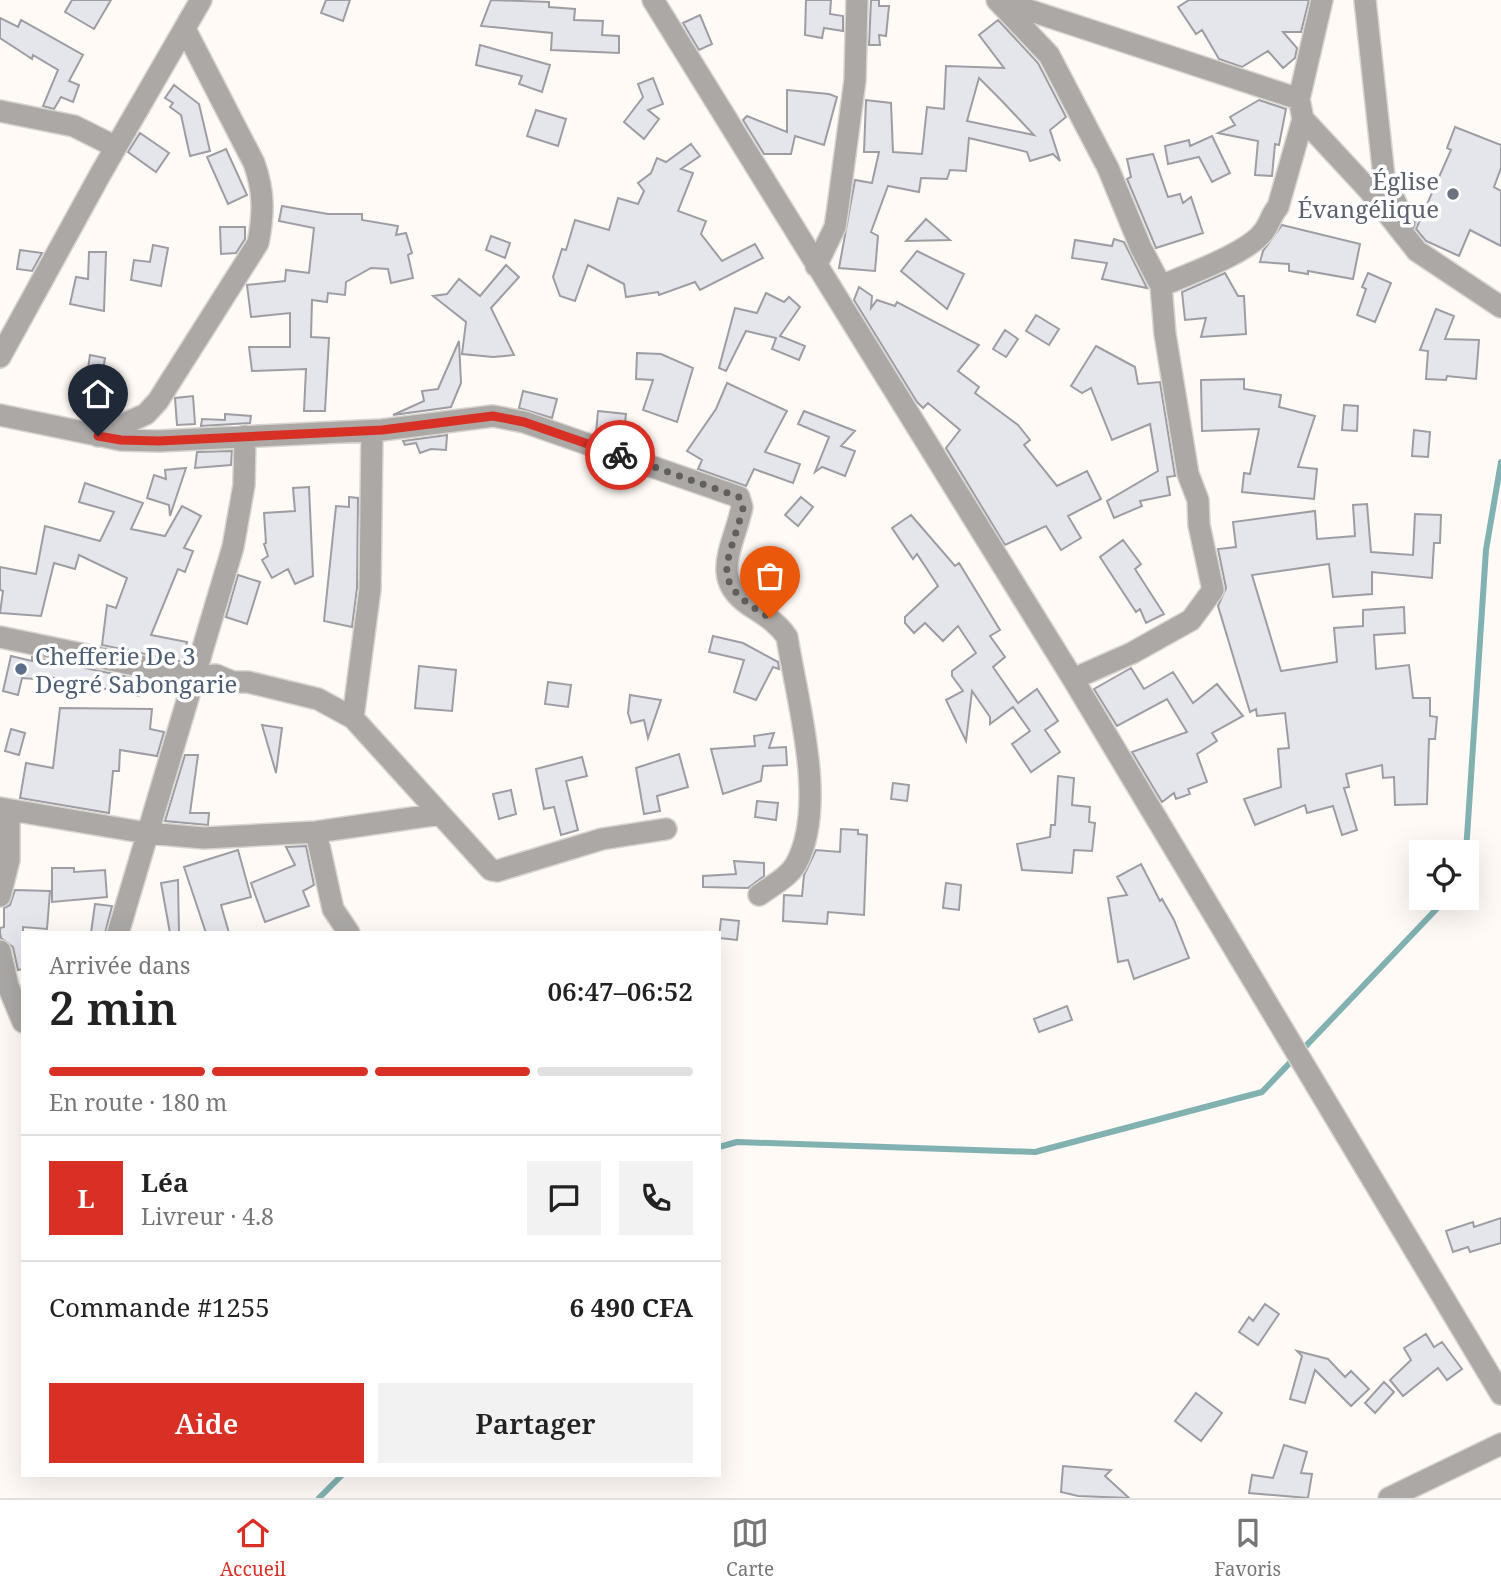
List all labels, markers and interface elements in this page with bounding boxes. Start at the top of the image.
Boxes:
place label: Église Évangélique [1297,164,1439,225]
marker: Église Évangélique [1445,186,1461,202]
pin [68,364,128,436]
icon: home [79,375,117,413]
courier [585,420,655,490]
icon: bike [601,436,639,474]
pin [740,546,800,618]
icon: bag [751,557,789,595]
place label: Chefferie De 3 Degré Sabongarie [35,639,237,700]
marker: Chefferie De 3 Degré Sabongarie [13,661,29,677]
map controls [1409,840,1479,910]
button: locate [1409,840,1479,910]
text: Arrivée dans [49,949,190,981]
text: 06:47–06:52 [547,973,693,1009]
text: 2 min [49,976,177,1038]
text: En route · 180 m [49,1086,227,1118]
button: chat [527,1161,601,1235]
button: phone [619,1161,693,1235]
text: Léa [141,1164,188,1200]
text: L [77,1180,95,1216]
text: Livreur · 4.8 [141,1200,274,1232]
text: Commande #1255 [49,1289,270,1325]
text: 6 490 CFA [569,1289,693,1325]
button: Aide [49,1383,364,1463]
button: Partager [378,1383,693,1463]
tab: Accueil [220,1514,286,1582]
tab: Carte [726,1514,774,1582]
tab: Favoris [1214,1514,1281,1582]

